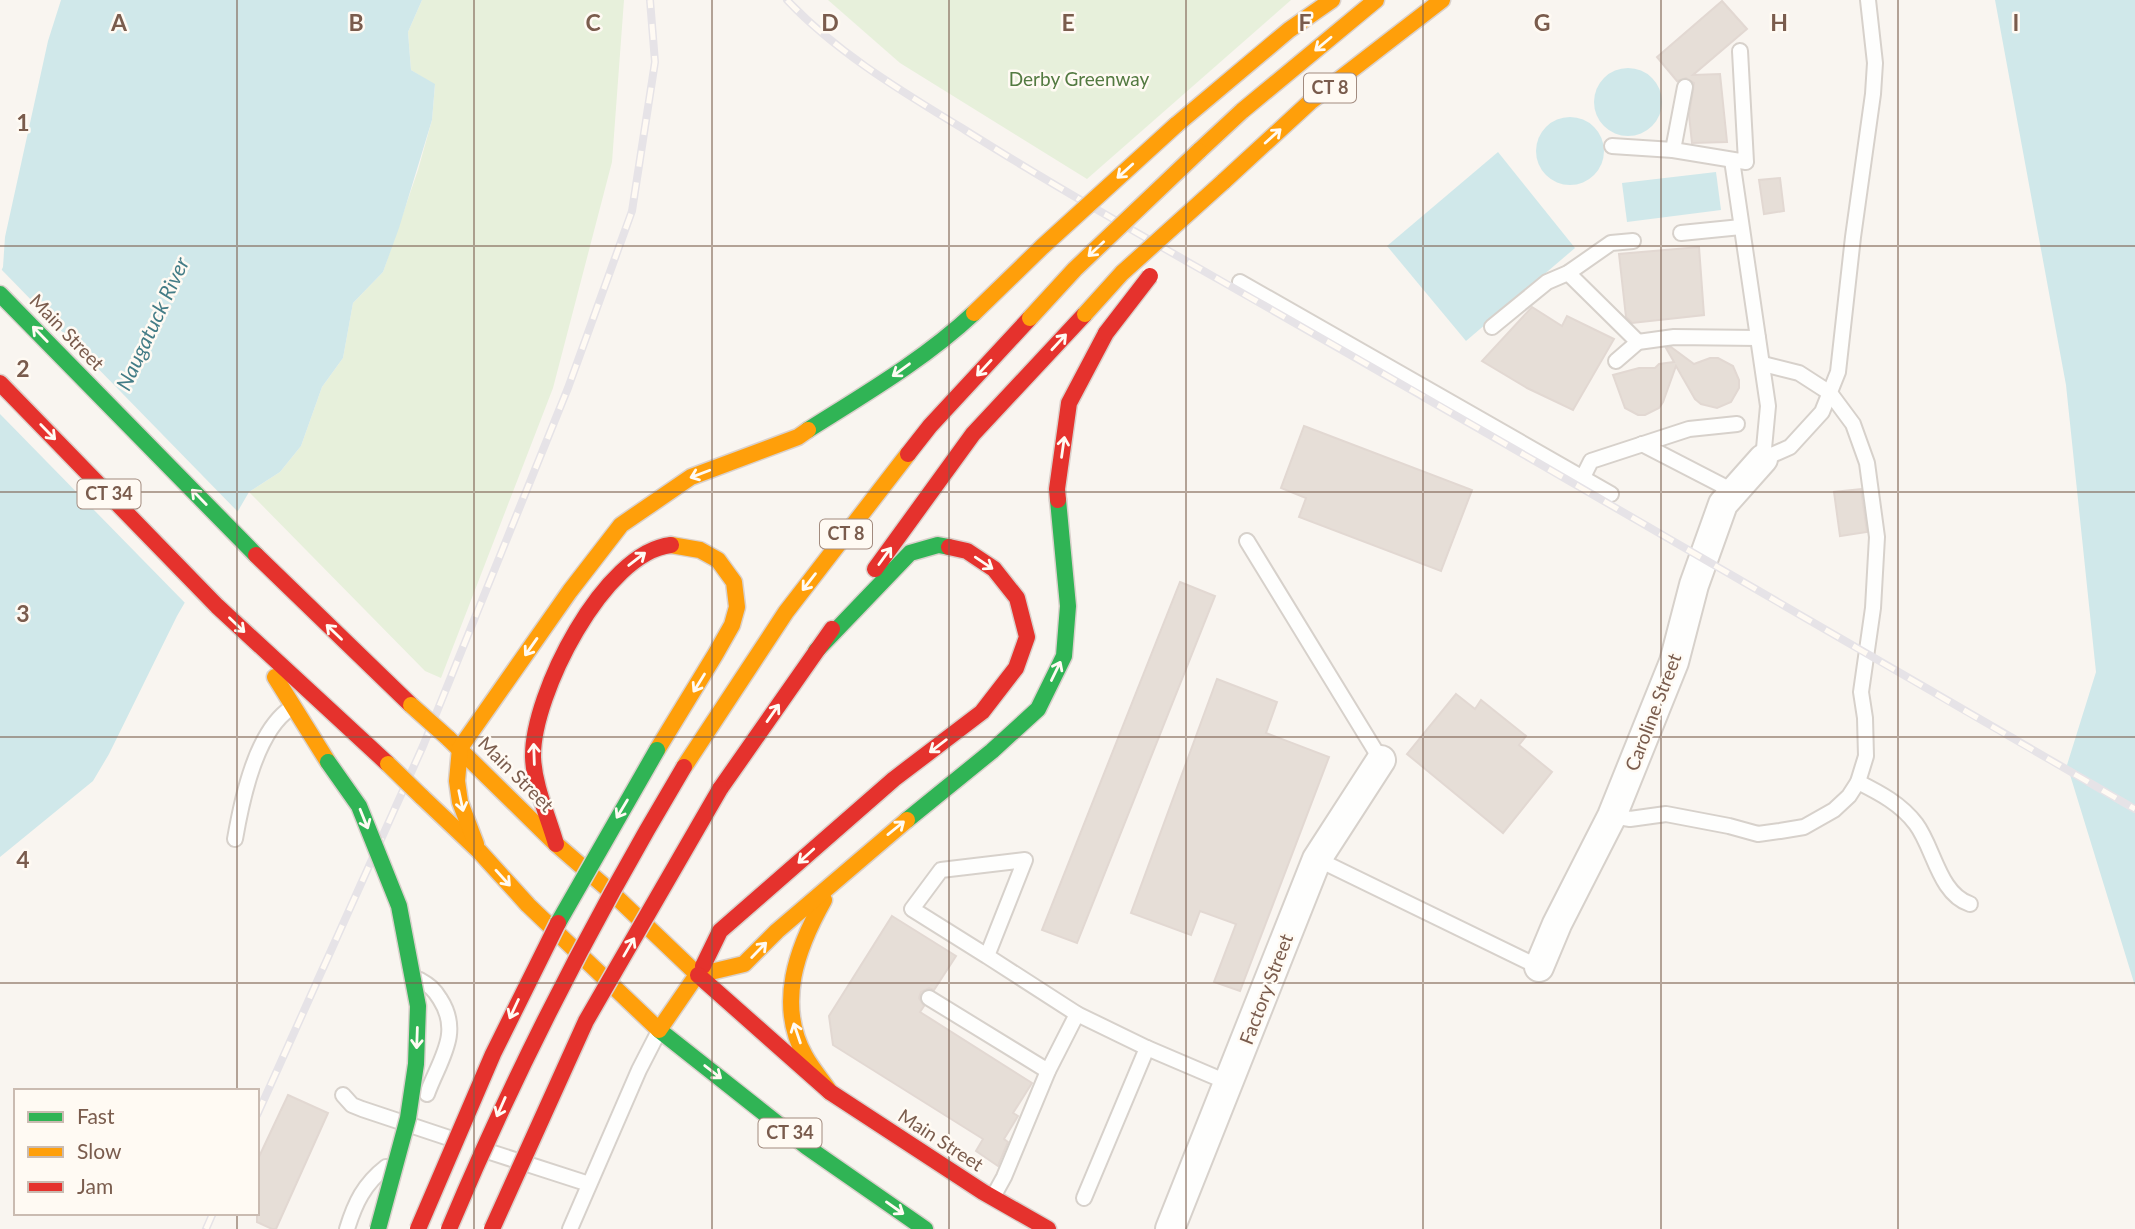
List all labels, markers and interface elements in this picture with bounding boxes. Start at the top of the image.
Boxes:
text: A [110,8,128,36]
text: B [348,8,364,36]
text: C [585,8,601,36]
text: D [821,8,839,36]
text: E [1061,8,1075,36]
text: F [1298,8,1312,36]
text: G [1534,8,1550,36]
text: H [1770,8,1788,36]
text: I [2013,8,2019,36]
one-way arrow [1315,36,1333,51]
park label: Derby Greenway [1009,67,1149,90]
road number: CT 8 [1304,74,1356,102]
text: 1 [16,108,30,136]
one-way arrow [1264,128,1282,144]
one-way arrow [1116,163,1134,179]
one-way arrow [1087,241,1105,257]
water label: Naugatuck River [110,252,194,394]
street label: Main Street [25,289,109,375]
one-way arrow [31,326,48,343]
one-way arrow [1051,333,1067,351]
text: 2 [16,354,30,382]
one-way arrow [976,359,992,377]
one-way arrow [892,363,911,377]
one-way arrow [39,423,56,440]
one-way arrow [1056,436,1069,459]
one-way arrow [689,469,711,481]
road number: CT 34 [78,480,140,508]
one-way arrow [190,489,207,506]
road number: CT 8 [820,520,872,548]
one-way arrow [877,547,892,566]
one-way arrow [628,551,646,566]
one-way arrow [974,556,994,570]
one-way arrow [802,572,817,591]
text: 3 [16,599,30,627]
one-way arrow [228,617,245,634]
one-way arrow [326,624,343,641]
one-way arrow [524,637,538,656]
street label: Caroline Street [1620,650,1686,774]
one-way arrow [1050,661,1064,682]
one-way arrow [692,673,706,693]
one-way arrow [766,704,780,723]
street label: Main Street [474,731,559,816]
one-way arrow [930,738,948,753]
one-way arrow [527,743,541,766]
one-way arrow [454,789,468,812]
one-way arrow [614,798,628,818]
one-way arrow [358,808,371,830]
one-way arrow [886,820,904,836]
text: 4 [16,845,30,873]
one-way arrow [797,848,815,864]
one-way arrow [495,869,511,887]
street label: Factory Street [1234,930,1297,1047]
one-way arrow [622,938,636,958]
one-way arrow [750,941,767,958]
one-way arrow [507,998,520,1019]
one-way arrow [789,1023,802,1045]
one-way arrow [410,1026,423,1049]
one-way arrow [703,1064,721,1079]
legend [14,1089,259,1215]
one-way arrow [494,1096,507,1118]
text: Fast [77,1103,115,1128]
street label: Main Street [894,1104,988,1176]
road number: CT 34 [758,1118,822,1148]
text: Slow [77,1138,122,1163]
text: Jam [77,1173,113,1198]
one-way arrow [885,1201,904,1215]

